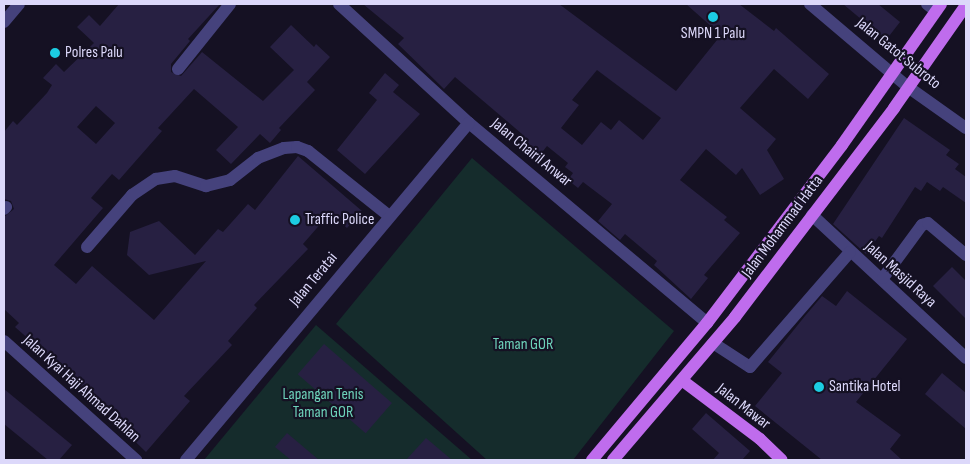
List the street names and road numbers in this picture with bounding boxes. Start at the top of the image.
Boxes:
street label: Jalan Gatot Subroto [852,14,944,94]
street label: Jalan Chairil Anwar [487,115,575,191]
street label: Jalan Mohammad Hatta [738,172,828,282]
street label: Jalan Masjid Raya [860,238,940,312]
street label: Jalan Teratai [286,249,342,311]
street label: Jalan Kyai Haji Ahmad Dahlan [18,331,144,447]
street label: Jalan Mawar [712,380,774,434]

